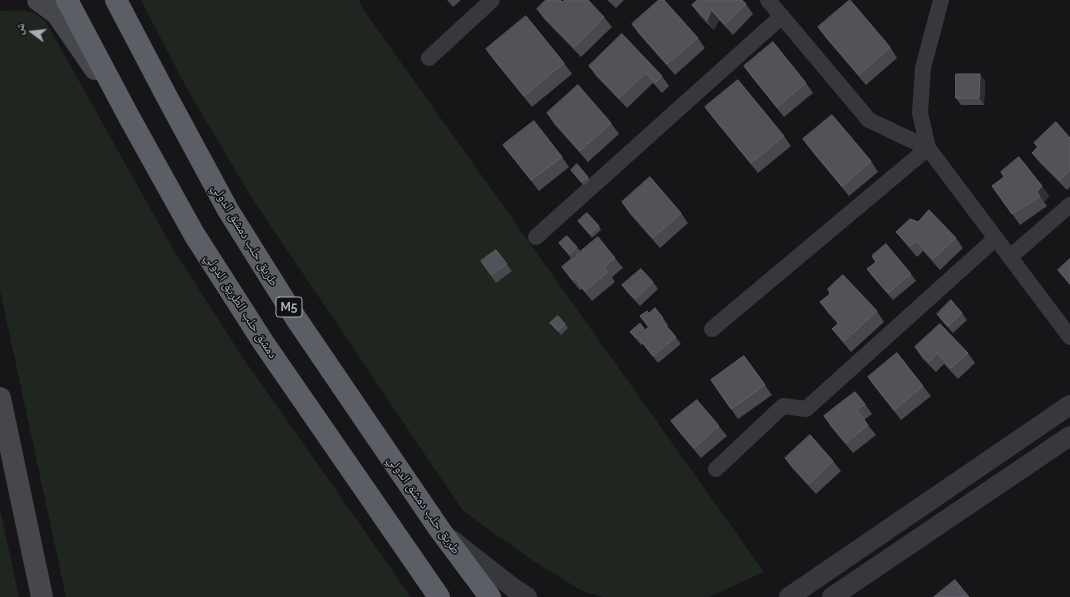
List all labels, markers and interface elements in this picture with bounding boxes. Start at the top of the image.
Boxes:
north arrow [12,12,52,52]
text: ش [12,21,28,36]
street label: طريق حلب دمشق الدولي [208,181,282,289]
street label: دمشق حلب الطريق الدولي [201,251,281,361]
road number: M5 [276,297,302,317]
street label: طريق حلب دمشق الدولي [384,453,464,557]

